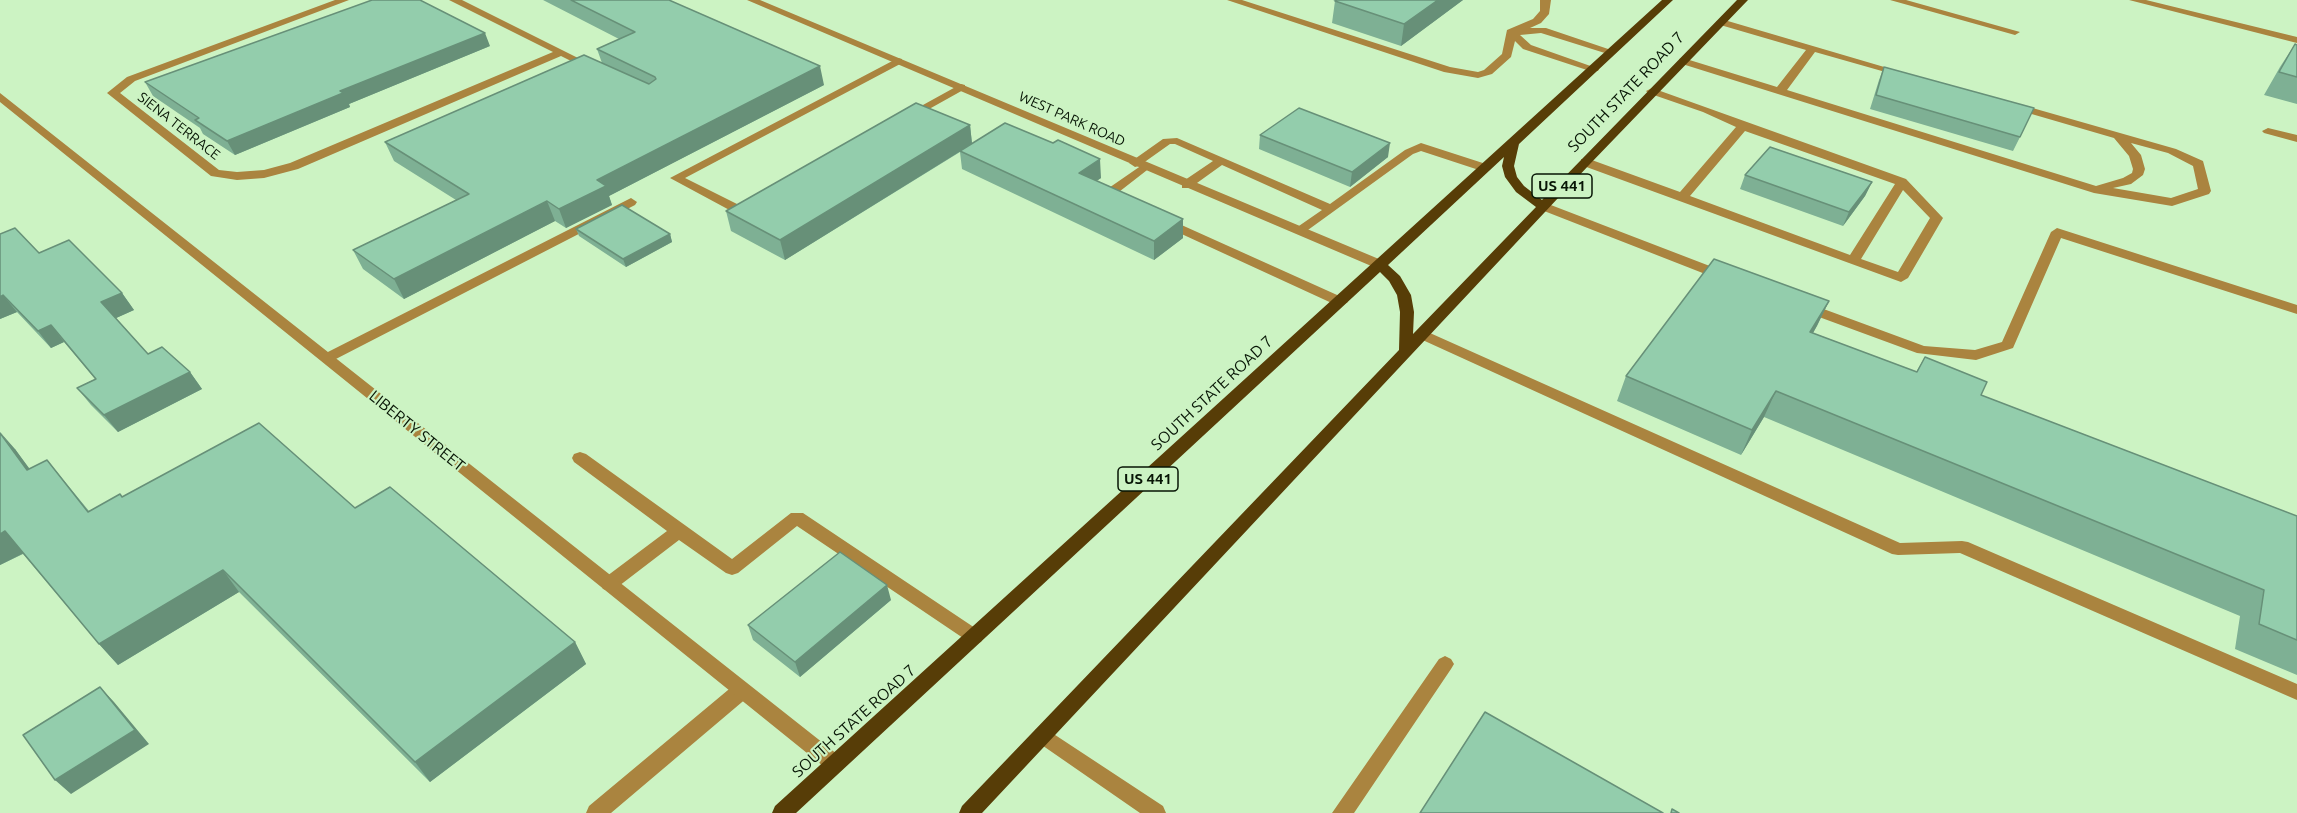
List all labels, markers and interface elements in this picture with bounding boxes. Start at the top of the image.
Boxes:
street label: SOUTH STATE ROAD 7 [1564,28,1688,156]
street label: WEST PARK ROAD [1016,88,1128,150]
street label: SIENA TERRACE [134,89,224,163]
road number: US 441 [1532,174,1592,198]
street label: SOUTH STATE ROAD 7 [1147,332,1277,454]
street label: LIBERTY STREET [365,386,469,476]
road number: US 441 [1118,467,1178,491]
street label: SOUTH STATE ROAD 7 [788,661,920,781]

